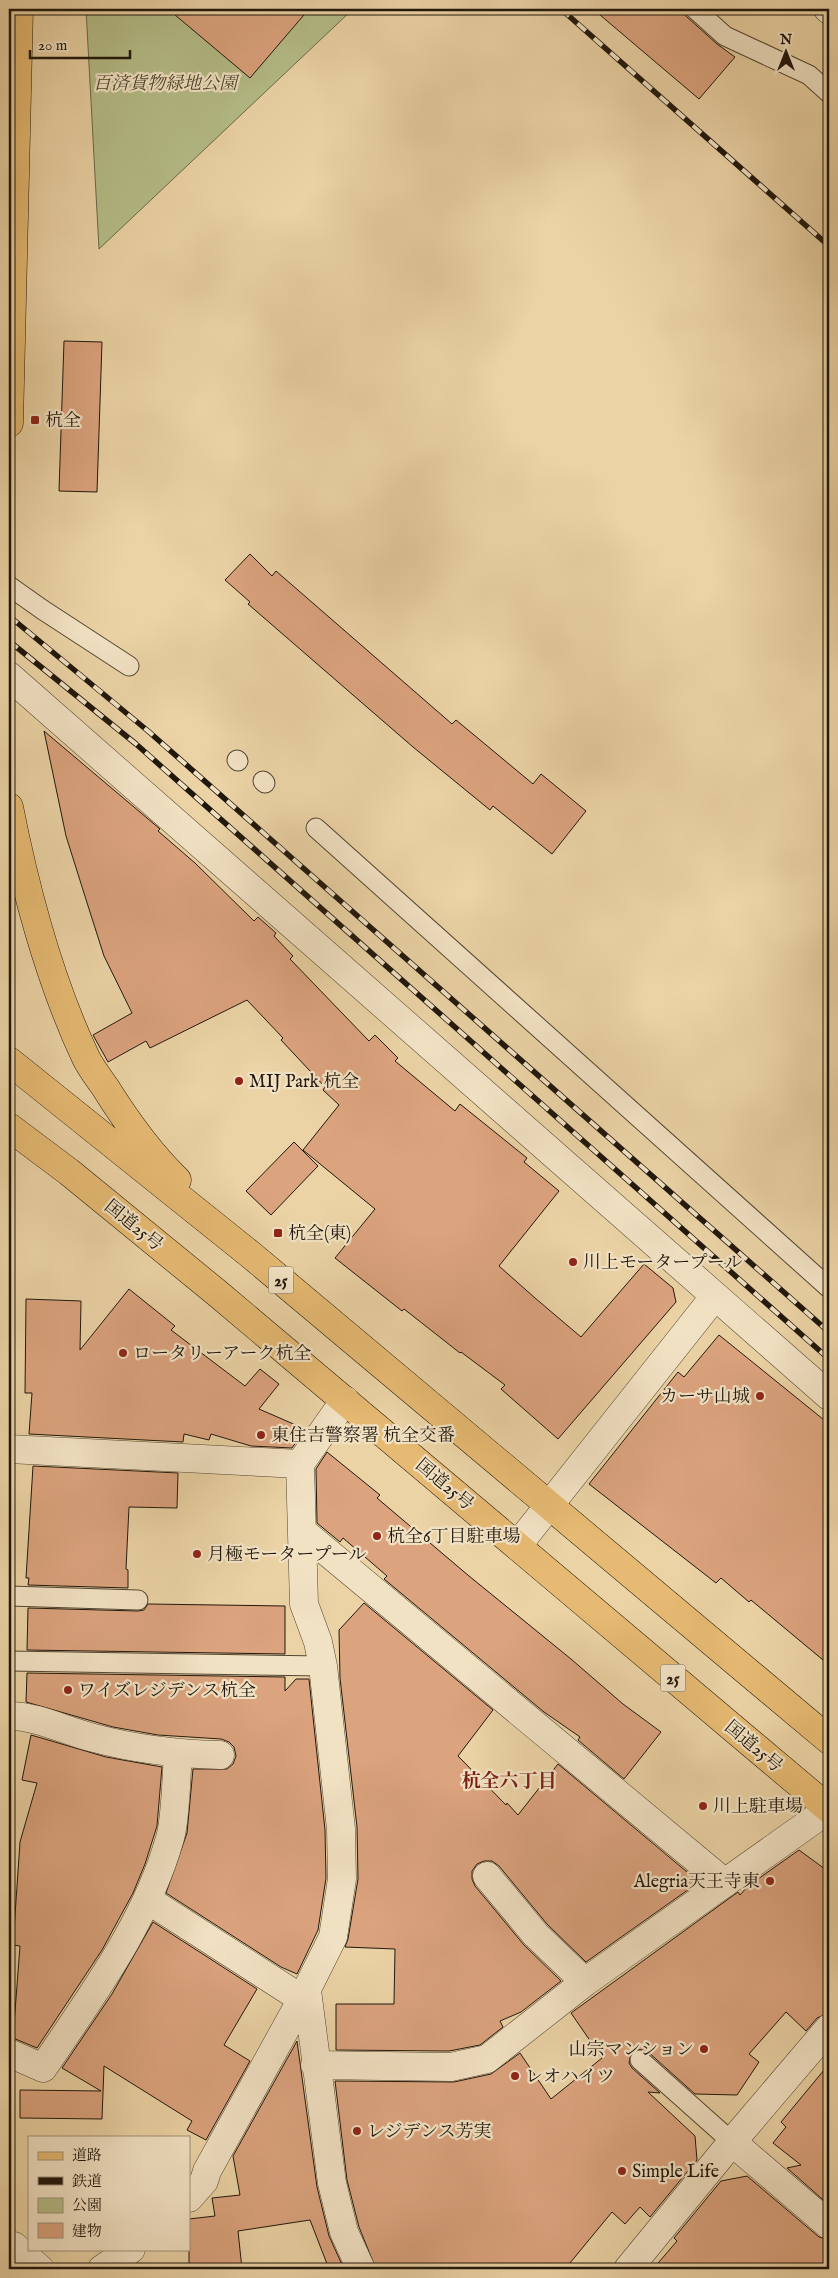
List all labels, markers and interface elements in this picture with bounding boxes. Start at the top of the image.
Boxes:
scale bar [30,28,130,60]
north arrow [760,28,810,78]
text: N [779,31,792,49]
text: 20 m [38,36,68,55]
park label: 百済貨物緑地公園 [93,73,240,96]
place label: 杭全 [45,410,81,433]
marker: 杭全 [29,414,41,426]
place label: MIJ Park 杭全 [249,1071,359,1094]
marker: MIJ Park 杭全 [233,1075,245,1087]
street label: 国道25号 [99,1196,167,1257]
place label: 杭全(東) [288,1223,351,1246]
marker: 杭全(東) [272,1227,284,1239]
place label: 川上モータープール [583,1252,742,1275]
marker: 川上モータープール [567,1256,579,1268]
road number: 25 [268,1266,294,1294]
place label: ロータリーアーク杭全 [133,1343,312,1366]
marker: ロータリーアーク杭全 [117,1347,129,1359]
place label: カーサ山城 [660,1386,750,1409]
marker: カーサ山城 [754,1390,766,1402]
place label: 東住吉警察署 杭全交番 [271,1425,455,1448]
marker: 東住吉警察署 杭全交番 [255,1429,267,1441]
street label: 国道25号 [410,1454,478,1516]
place label: 杭全6丁目駐車場 [387,1526,521,1549]
marker: 杭全6丁目駐車場 [371,1530,383,1542]
place label: 月極モータープール [207,1544,366,1567]
marker: 月極モータープール [191,1548,203,1560]
road number: 25 [660,1665,686,1692]
place label: ワイズレジデンス杭全 [78,1680,256,1703]
marker: ワイズレジデンス杭全 [62,1684,74,1696]
street label: 国道25号 [719,1716,787,1778]
district label: 杭全六丁目 [461,1770,557,1794]
place label: 川上駐車場 [713,1796,803,1819]
marker: 川上駐車場 [697,1800,709,1812]
place label: Alegria天王寺東 [633,1871,760,1894]
marker: Alegria天王寺東 [764,1875,776,1887]
place label: 山宗マンション [569,2039,694,2062]
marker: 山宗マンション [698,2043,710,2055]
place label: レオハイツ [525,2066,615,2089]
marker: レオハイツ [509,2070,521,2082]
place label: レジデンス芳実 [367,2121,492,2144]
marker: レジデンス芳実 [351,2125,363,2137]
legend [28,2136,190,2250]
text: 道路 [72,2146,102,2165]
place label: Simple Life [632,2161,719,2184]
marker: Simple Life [616,2165,628,2177]
text: 鉄道 [72,2172,102,2191]
text: 公園 [72,2196,102,2215]
text: 建物 [72,2222,102,2241]

